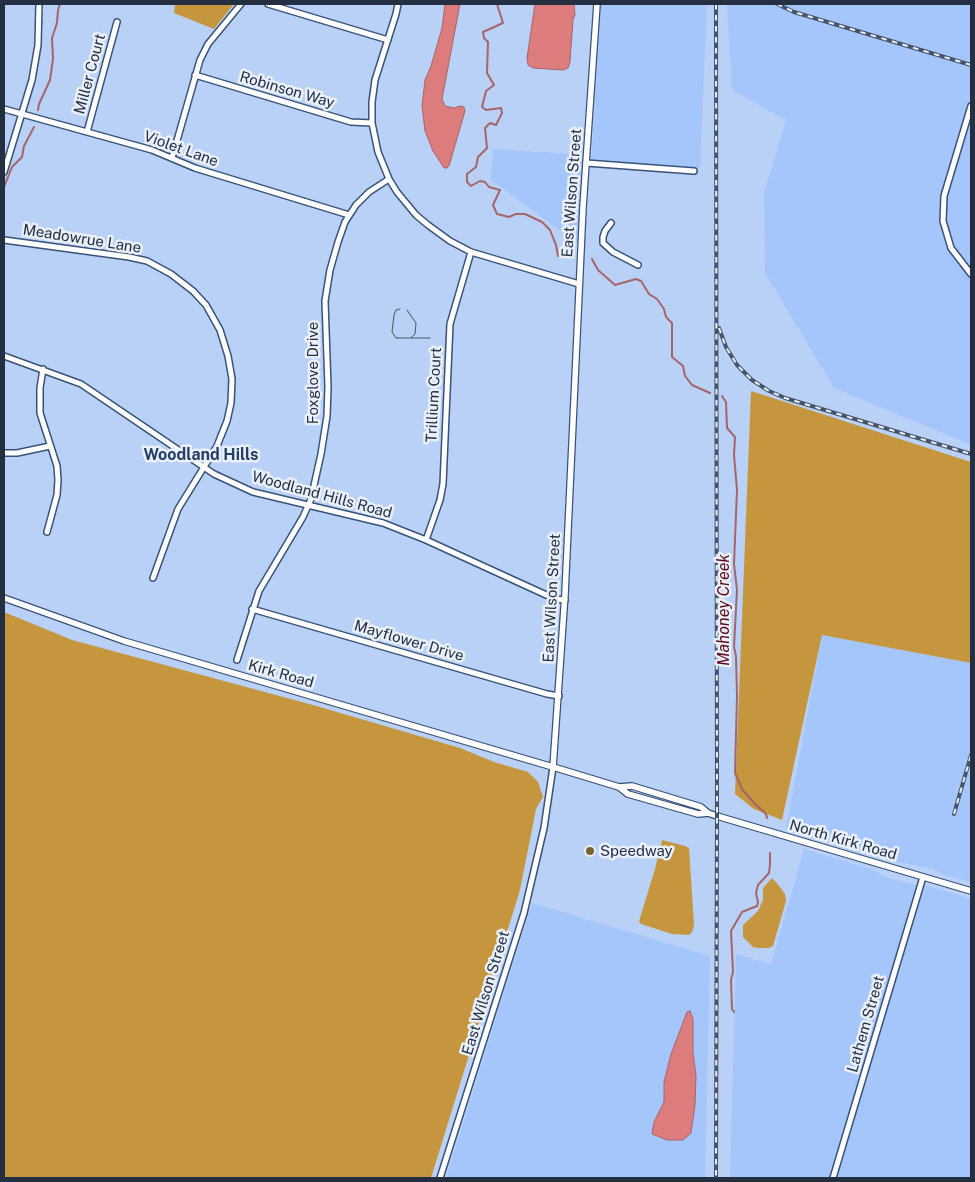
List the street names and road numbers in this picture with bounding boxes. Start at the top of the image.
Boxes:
street label: Miller Court [71,32,109,116]
street label: Robinson Way [238,68,336,112]
street label: Violet Lane [141,127,221,171]
street label: East Wilson Street [559,128,585,258]
street label: Meadowrue Lane [22,221,142,257]
street label: Foxglove Drive [304,322,322,424]
street label: Trillium Court [423,347,445,443]
street label: Woodland Hills Road [250,468,394,522]
street label: East Wilson Street [540,533,564,663]
street label: Mayflower Drive [352,617,466,665]
street label: Kirk Road [246,656,316,692]
street label: North Kirk Road [787,816,899,864]
street label: East Wilson Street [459,929,513,1057]
street label: Lathem Street [844,974,888,1074]

